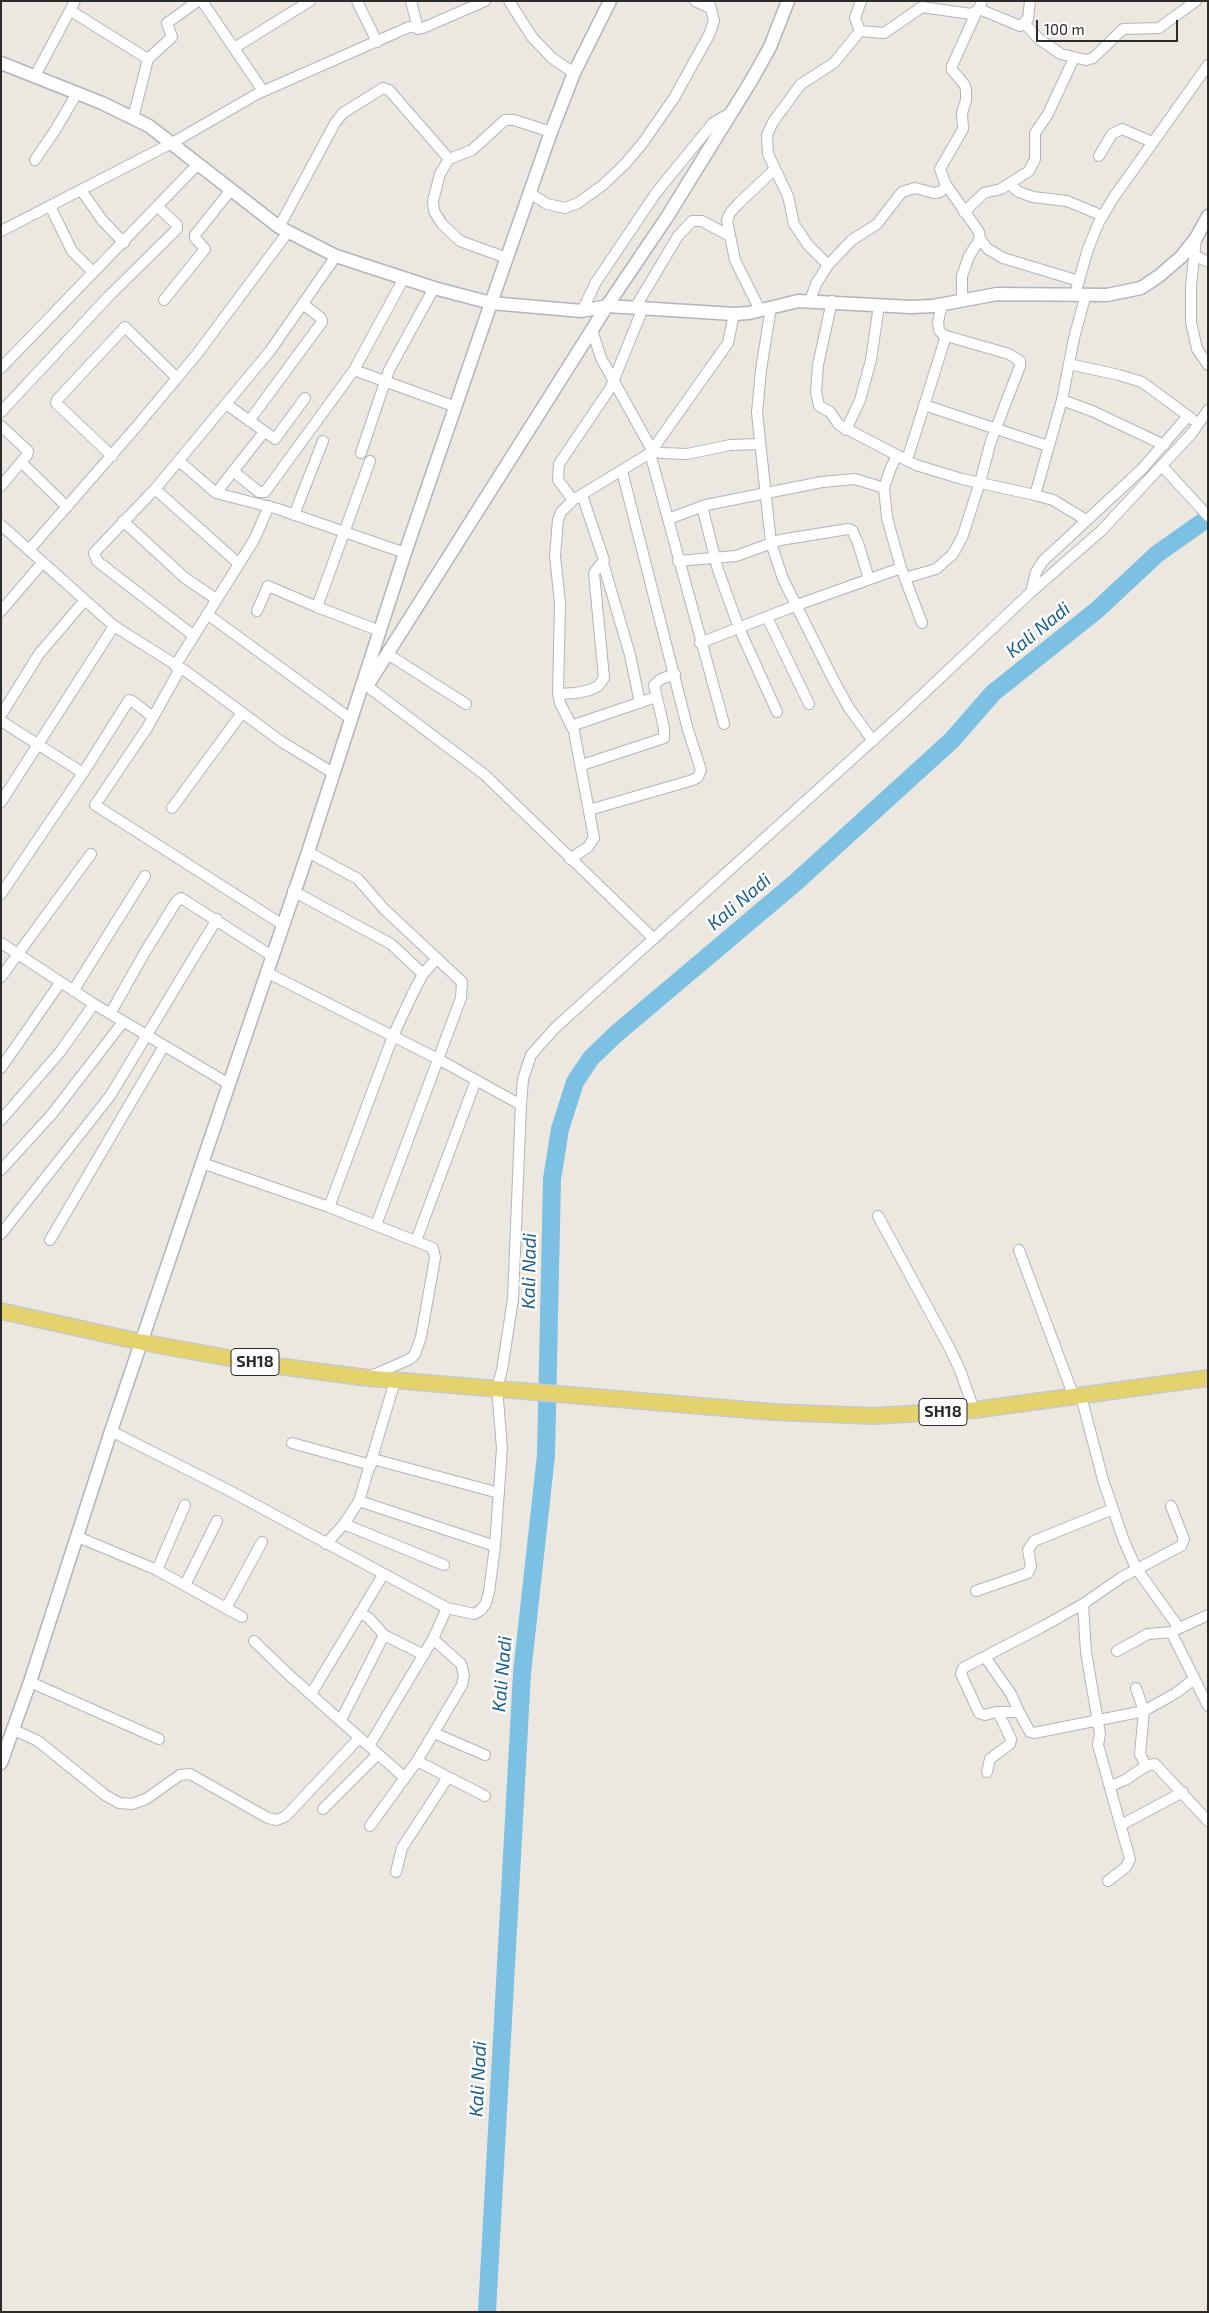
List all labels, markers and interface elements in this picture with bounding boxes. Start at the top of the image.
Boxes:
scale bar [1039,10,1182,42]
text: 100 m [1044,20,1085,38]
water label: Kali Nadi [1001,597,1075,663]
water label: Kali Nadi [703,869,775,935]
water label: Kali Nadi [517,1233,541,1309]
road number: SH18 [231,1348,279,1375]
road number: SH18 [919,1398,967,1425]
water label: Kali Nadi [487,1635,517,1713]
water label: Kali Nadi [465,2040,491,2118]

